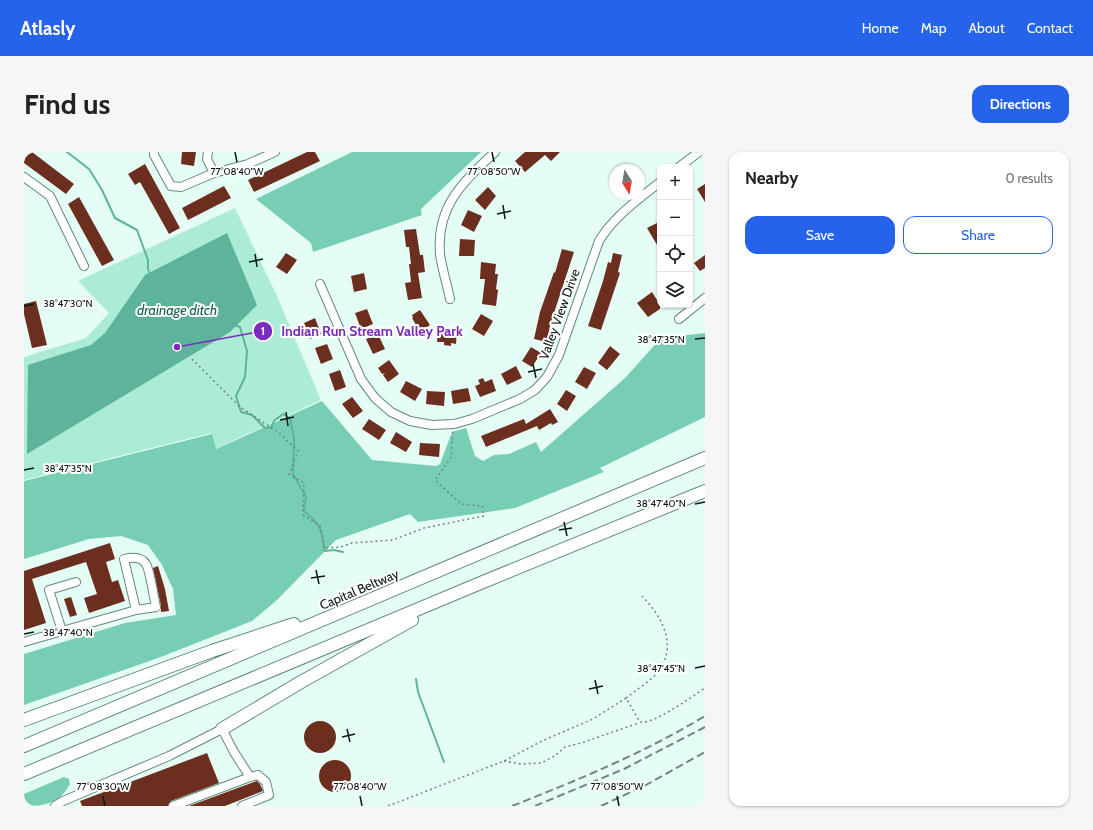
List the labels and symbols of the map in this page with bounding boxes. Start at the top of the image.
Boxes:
north arrow [609,164,645,200]
text: 77°08'40"W [211,165,264,178]
text: 77°08'50"W [468,165,521,178]
street label: Valley View Drive [535,266,583,361]
text: 38°47'30"N [43,297,93,310]
water label: drainage ditch [137,301,217,319]
callout: Indian Run Stream Valley Park [253,318,471,344]
text: Indian Run Stream Valley Park [281,322,463,340]
text: 1 [261,323,265,338]
text: 38°47'35"N [637,333,685,346]
text: 38°47'35"N [44,462,92,475]
text: 38°47'40"N [636,497,686,510]
street label: Capital Beltway [317,565,401,613]
text: 38°47'40"N [43,626,93,639]
text: 38°47'45"N [637,662,685,675]
text: 77°08'30"W [77,780,130,793]
text: 77°08'40"W [334,780,387,793]
text: 77°08'50"W [591,780,644,793]

